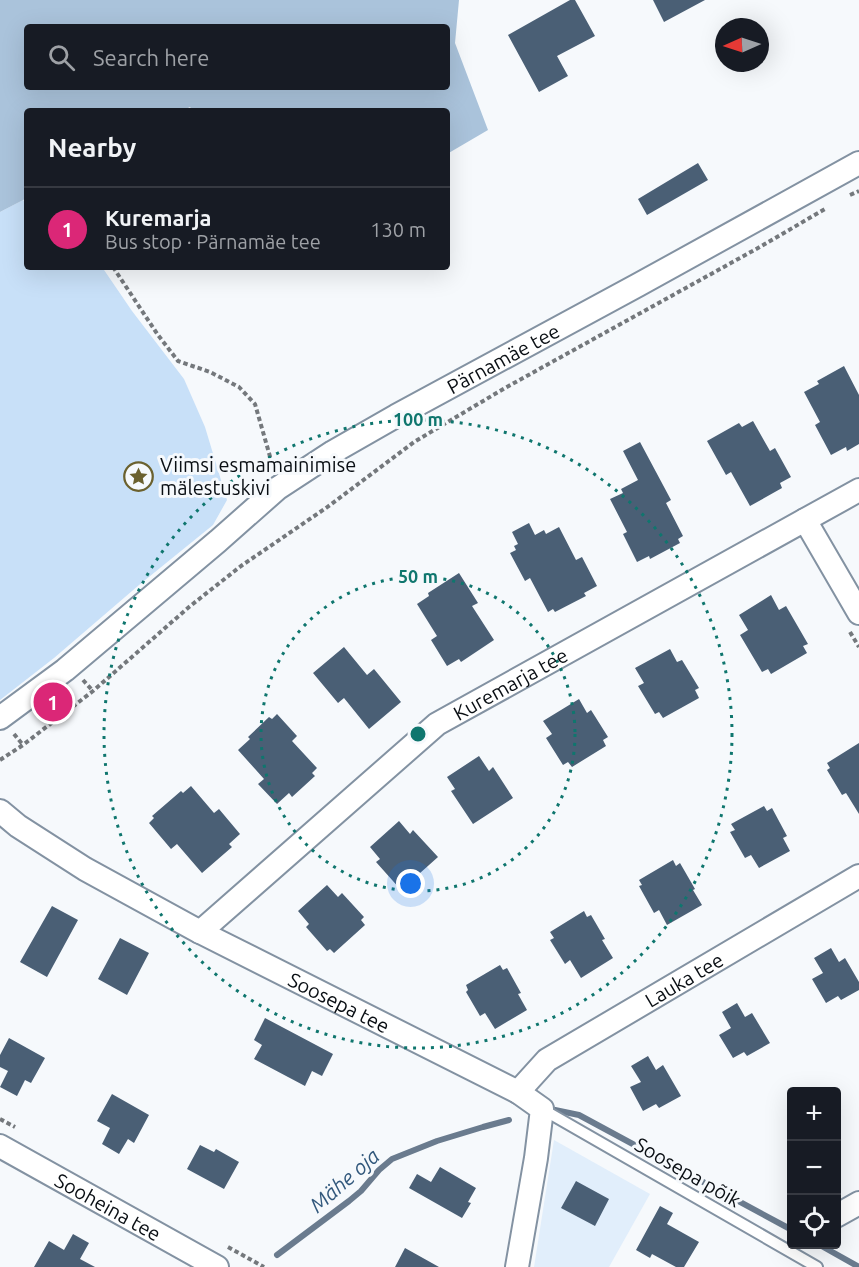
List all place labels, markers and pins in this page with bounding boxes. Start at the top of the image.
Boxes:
place label: Viimsi esmamainimise mälestuskivi [160,453,356,499]
place icon: Viimsi esmamainimise mälestuskivi [123,460,155,492]
pin: 1 [34,680,72,724]
centre of rings [408,724,428,744]

